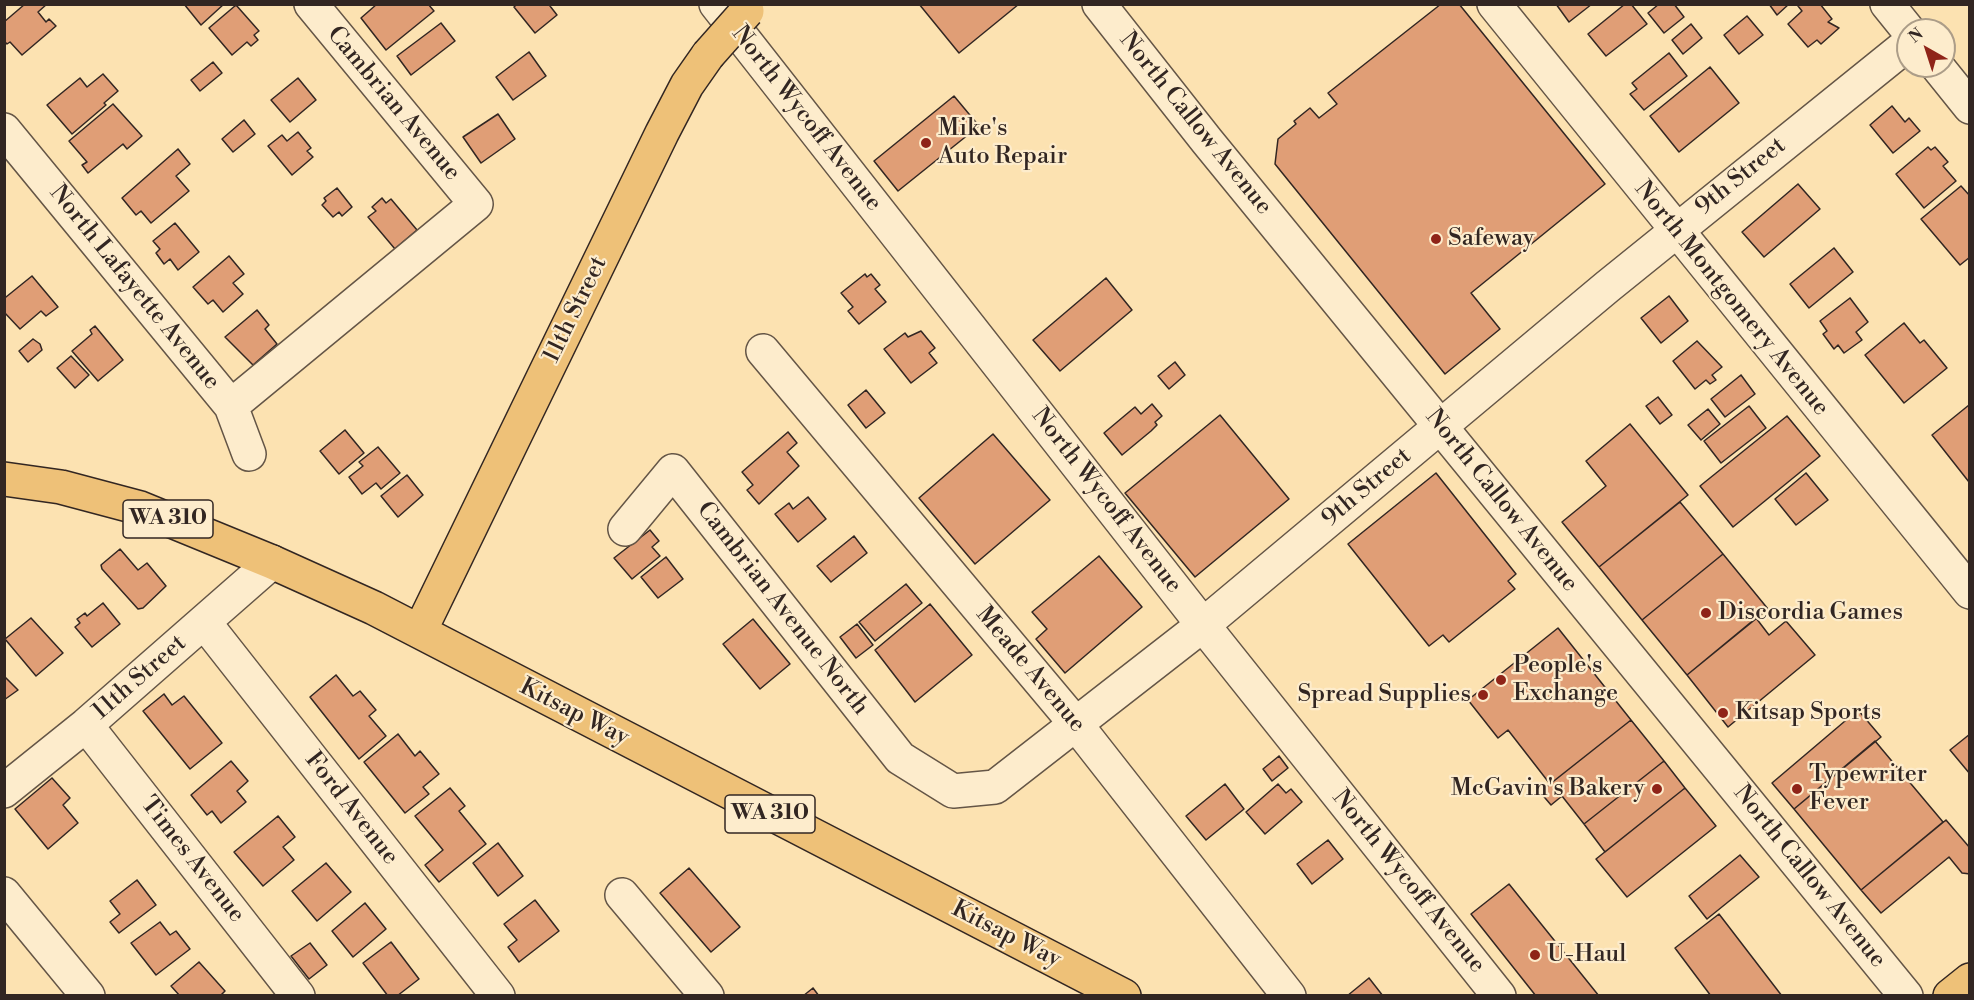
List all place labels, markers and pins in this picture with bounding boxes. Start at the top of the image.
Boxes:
place label: Mike's Auto Repair [938,115,1067,171]
marker: Mike's Auto Repair [919,136,933,150]
place label: Safeway [1448,225,1535,253]
marker: Safeway [1429,232,1443,246]
place label: Discordia Games [1718,599,1903,627]
marker: Discordia Games [1699,606,1713,620]
place label: People's Exchange [1513,652,1618,708]
marker: People's Exchange [1494,673,1508,687]
place label: Spread Supplies [1297,681,1471,709]
marker: Spread Supplies [1476,688,1490,702]
place label: Kitsap Sports [1735,699,1881,727]
marker: Kitsap Sports [1716,706,1730,720]
place label: Typewriter Fever [1809,761,1927,817]
place label: McGavin's Bakery [1451,775,1645,803]
marker: McGavin's Bakery [1650,782,1664,796]
marker: Typewriter Fever [1790,782,1804,796]
place label: U-Haul [1547,941,1626,969]
marker: U-Haul [1528,948,1542,962]

